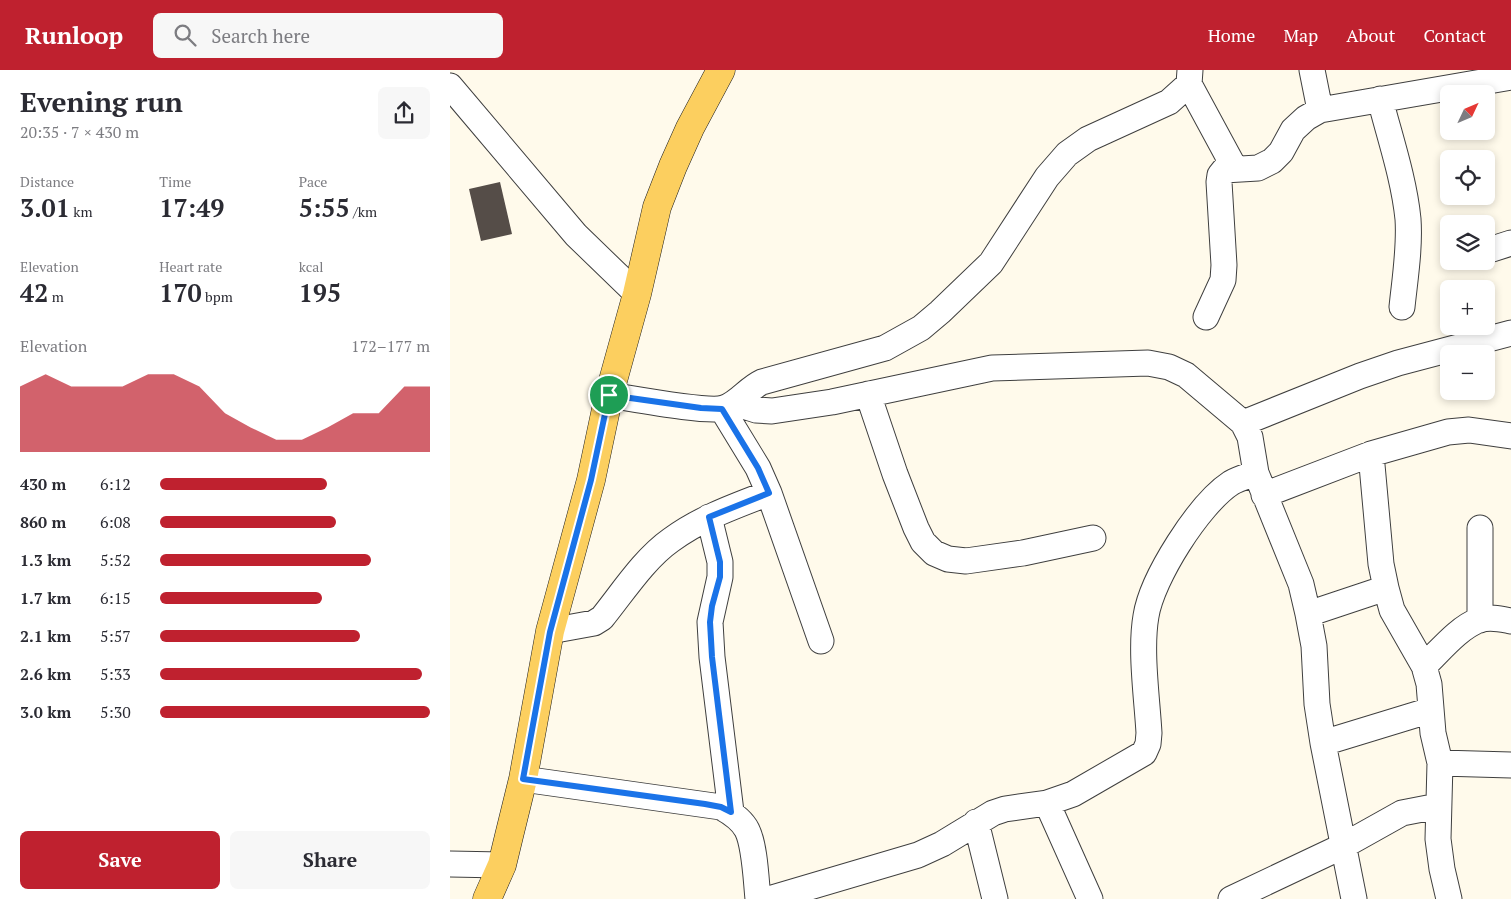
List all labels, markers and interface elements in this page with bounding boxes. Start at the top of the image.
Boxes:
search box [153,13,503,58]
text: Runloop [25,19,123,51]
icon: search [171,21,199,49]
text: Search here [211,23,310,48]
text: Home [1208,23,1255,47]
text: Map [1283,23,1318,47]
text: About [1346,23,1395,47]
text: Contact [1423,23,1486,47]
text: Evening run [20,83,183,120]
north arrow [1440,85,1495,140]
map controls [1440,85,1495,400]
button: share [378,87,430,139]
text: 20:35 · 7 × 430 m [20,121,139,143]
button: locate [1440,150,1495,205]
text: Distance [20,172,74,191]
text: Time [159,172,191,191]
text: Pace [299,172,327,191]
text: 3.01 [20,191,70,224]
text: 17:49 [159,191,224,224]
text: 5:55 [299,191,350,224]
text: km [70,202,93,221]
text: /km [350,202,377,221]
button: layers [1440,215,1495,270]
text: Elevation [20,257,79,276]
text: Heart rate [159,257,222,276]
text: kcal [299,257,324,276]
text: 42 [20,276,48,309]
text: 170 [159,276,202,309]
text: 195 [299,276,341,309]
button: + [1440,280,1495,335]
text: m [48,287,64,306]
text: bpm [202,287,233,306]
text: Elevation [20,335,87,357]
text: 172–177 m [351,335,430,357]
button: − [1440,345,1495,400]
pin [588,374,630,416]
icon: arrive [595,381,623,409]
text: 430 m [20,473,66,495]
text: 6:12 [100,473,131,495]
text: 860 m [20,511,66,533]
text: 6:08 [100,511,131,533]
text: 1.3 km [20,549,71,571]
text: 5:52 [100,549,131,571]
text: 1.7 km [20,587,71,609]
text: 6:15 [100,587,131,609]
text: 2.1 km [20,625,71,647]
text: 5:57 [100,625,131,647]
text: 2.6 km [20,663,71,685]
text: 5:33 [100,663,131,685]
text: 3.0 km [20,701,71,723]
text: 5:30 [100,701,131,723]
button: Save [20,831,220,889]
button: Share [230,831,430,889]

